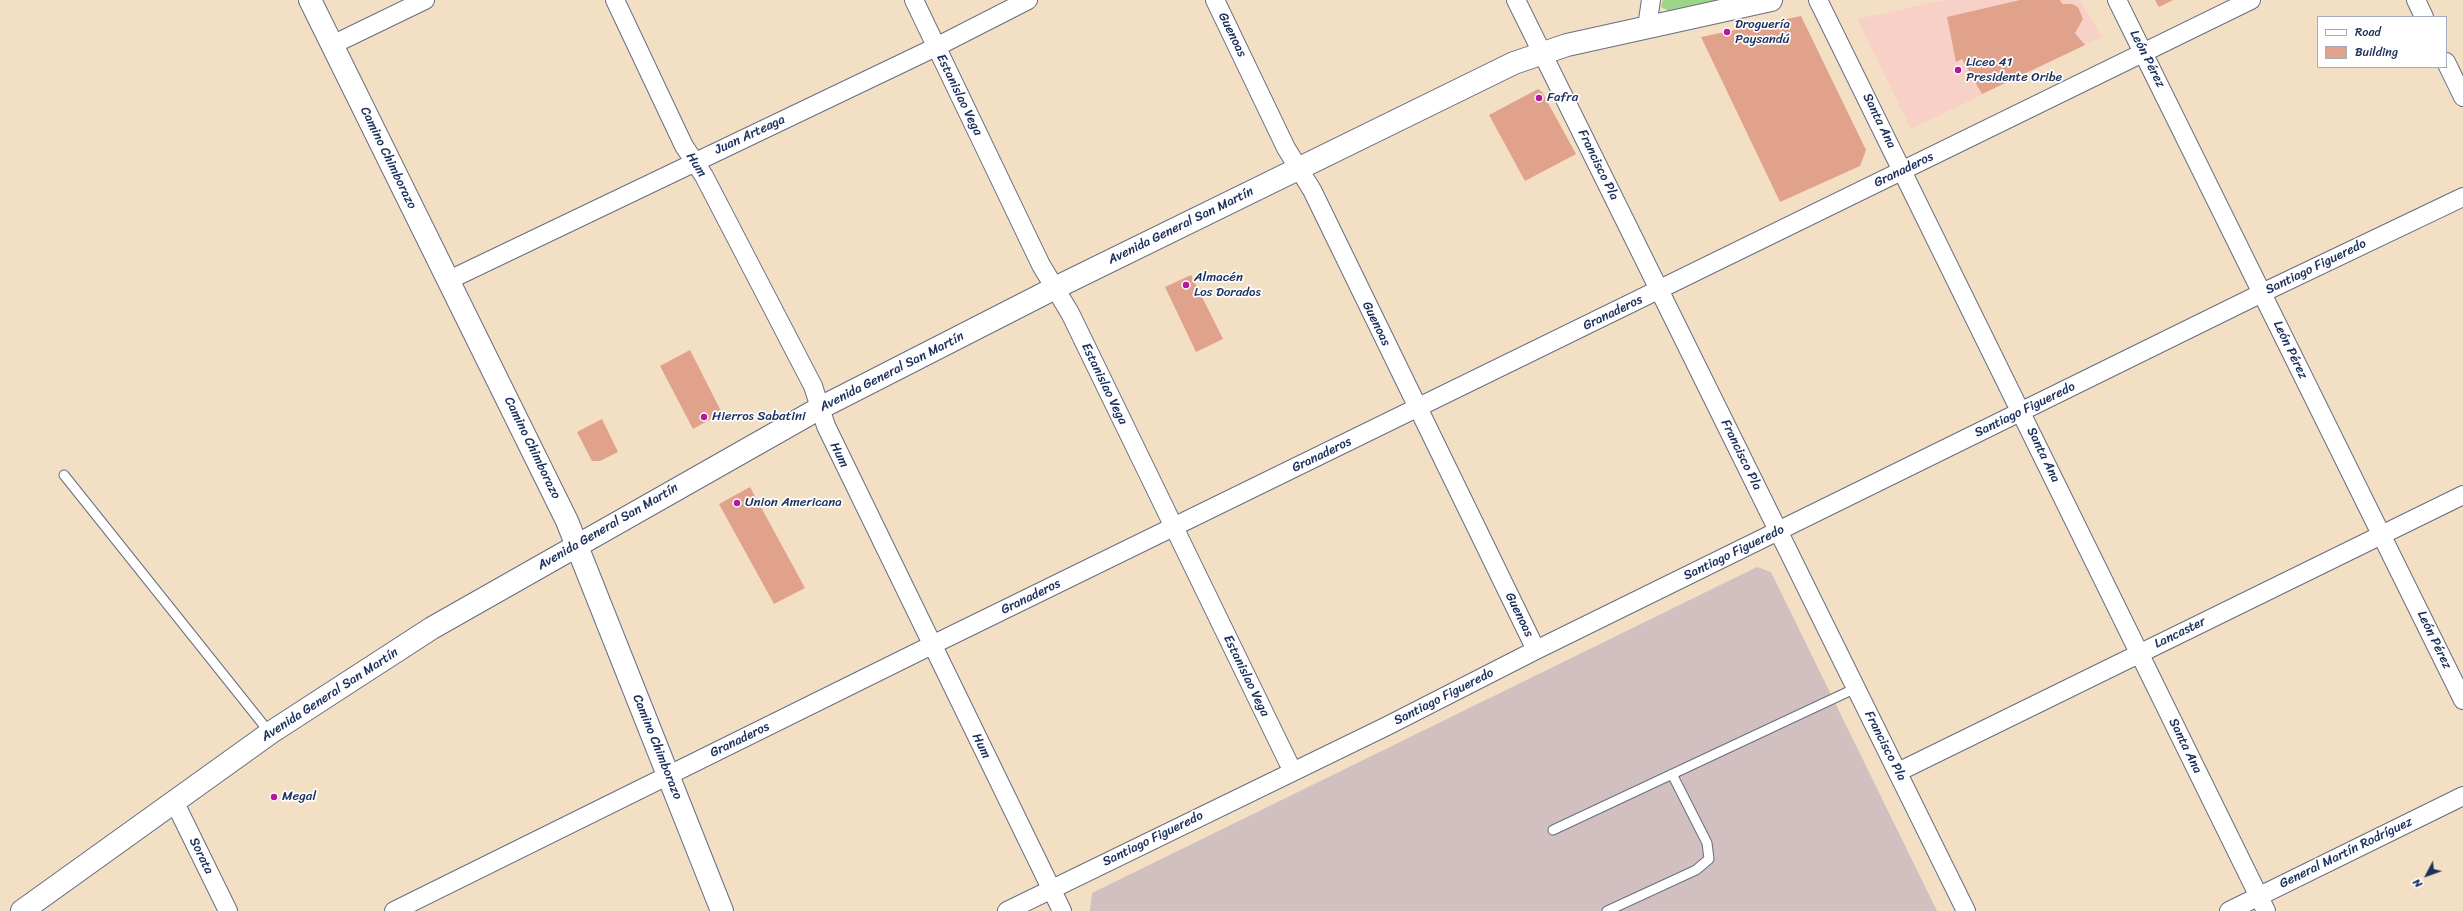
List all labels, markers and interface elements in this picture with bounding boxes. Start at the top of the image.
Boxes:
street label: Guenoas [1215,10,1249,60]
legend [2317,16,2447,68]
place label: Droguería Paysandú [1735,17,1790,48]
text: Road [2355,21,2381,43]
marker: Droguería Paysandú [1722,27,1732,37]
street label: León Pérez [2126,28,2168,90]
text: Building [2355,41,2398,63]
street label: Estanislao Vega [933,52,985,138]
place label: Liceo 41 Presidente Oribe [1966,55,2062,86]
marker: Liceo 41 Presidente Oribe [1953,65,1963,75]
place label: Fafra [1547,90,1578,106]
street label: Santa Ana [1859,91,1899,151]
marker: Fafra [1534,93,1544,103]
street label: Camino Chimborazo [357,104,419,212]
street label: Juan Arteaga [712,112,788,158]
street label: Francisco Pla [1574,127,1622,203]
street label: Granaderos [1872,149,1936,191]
street label: Hum [682,150,710,180]
street label: Avenida General San Martín [1106,184,1256,268]
street label: Santiago Figueredo [2263,236,2369,298]
place label: Almacén Los Dorados [1194,270,1261,301]
marker: Almacén Los Dorados [1181,280,1191,290]
street label: Granaderos [1581,292,1645,334]
street label: Guenoas [1359,299,1393,349]
street label: León Pérez [2269,319,2311,381]
street label: Avenida General San Martín [817,329,967,415]
street label: Estanislao Vega [1078,341,1130,427]
street label: Santiago Figueredo [1972,379,2078,441]
street label: Camino Chimborazo [501,394,563,502]
place label: Hierros Sabatini [712,409,806,425]
marker: Hierros Sabatini [699,412,709,422]
street label: Francisco Pla [1717,417,1765,493]
street label: Santa Ana [2023,425,2063,485]
street label: Granaderos [1290,434,1354,476]
street label: Hum [826,440,852,470]
street label: Avenida General San Martín [535,480,681,574]
place label: Union Americana [745,495,842,511]
marker: Union Americana [732,498,742,508]
street label: Santiago Figueredo [1681,522,1787,584]
street label: Granaderos [999,576,1063,618]
street label: Guenoas [1502,590,1536,640]
street label: León Pérez [2413,609,2455,671]
street label: Lancaster [2152,614,2208,652]
street label: Estanislao Vega [1220,633,1272,719]
street label: Avenida General San Martín [259,645,401,745]
street label: Santiago Figueredo [1391,665,1497,729]
street label: Camino Chimborazo [629,692,685,802]
street label: Francisco Pla [1861,708,1909,784]
street label: Santa Ana [2165,716,2205,776]
street label: Granaderos [708,719,772,761]
street label: Hum [968,731,994,761]
place label: Megal [282,789,316,805]
marker: Megal [269,792,279,802]
street label: Santiago Figueredo [1100,808,1206,870]
street label: General Martín Rodríguez [2277,814,2415,892]
street label: Sorata [185,835,217,877]
north arrow [2407,855,2447,895]
text: N [2408,874,2427,892]

